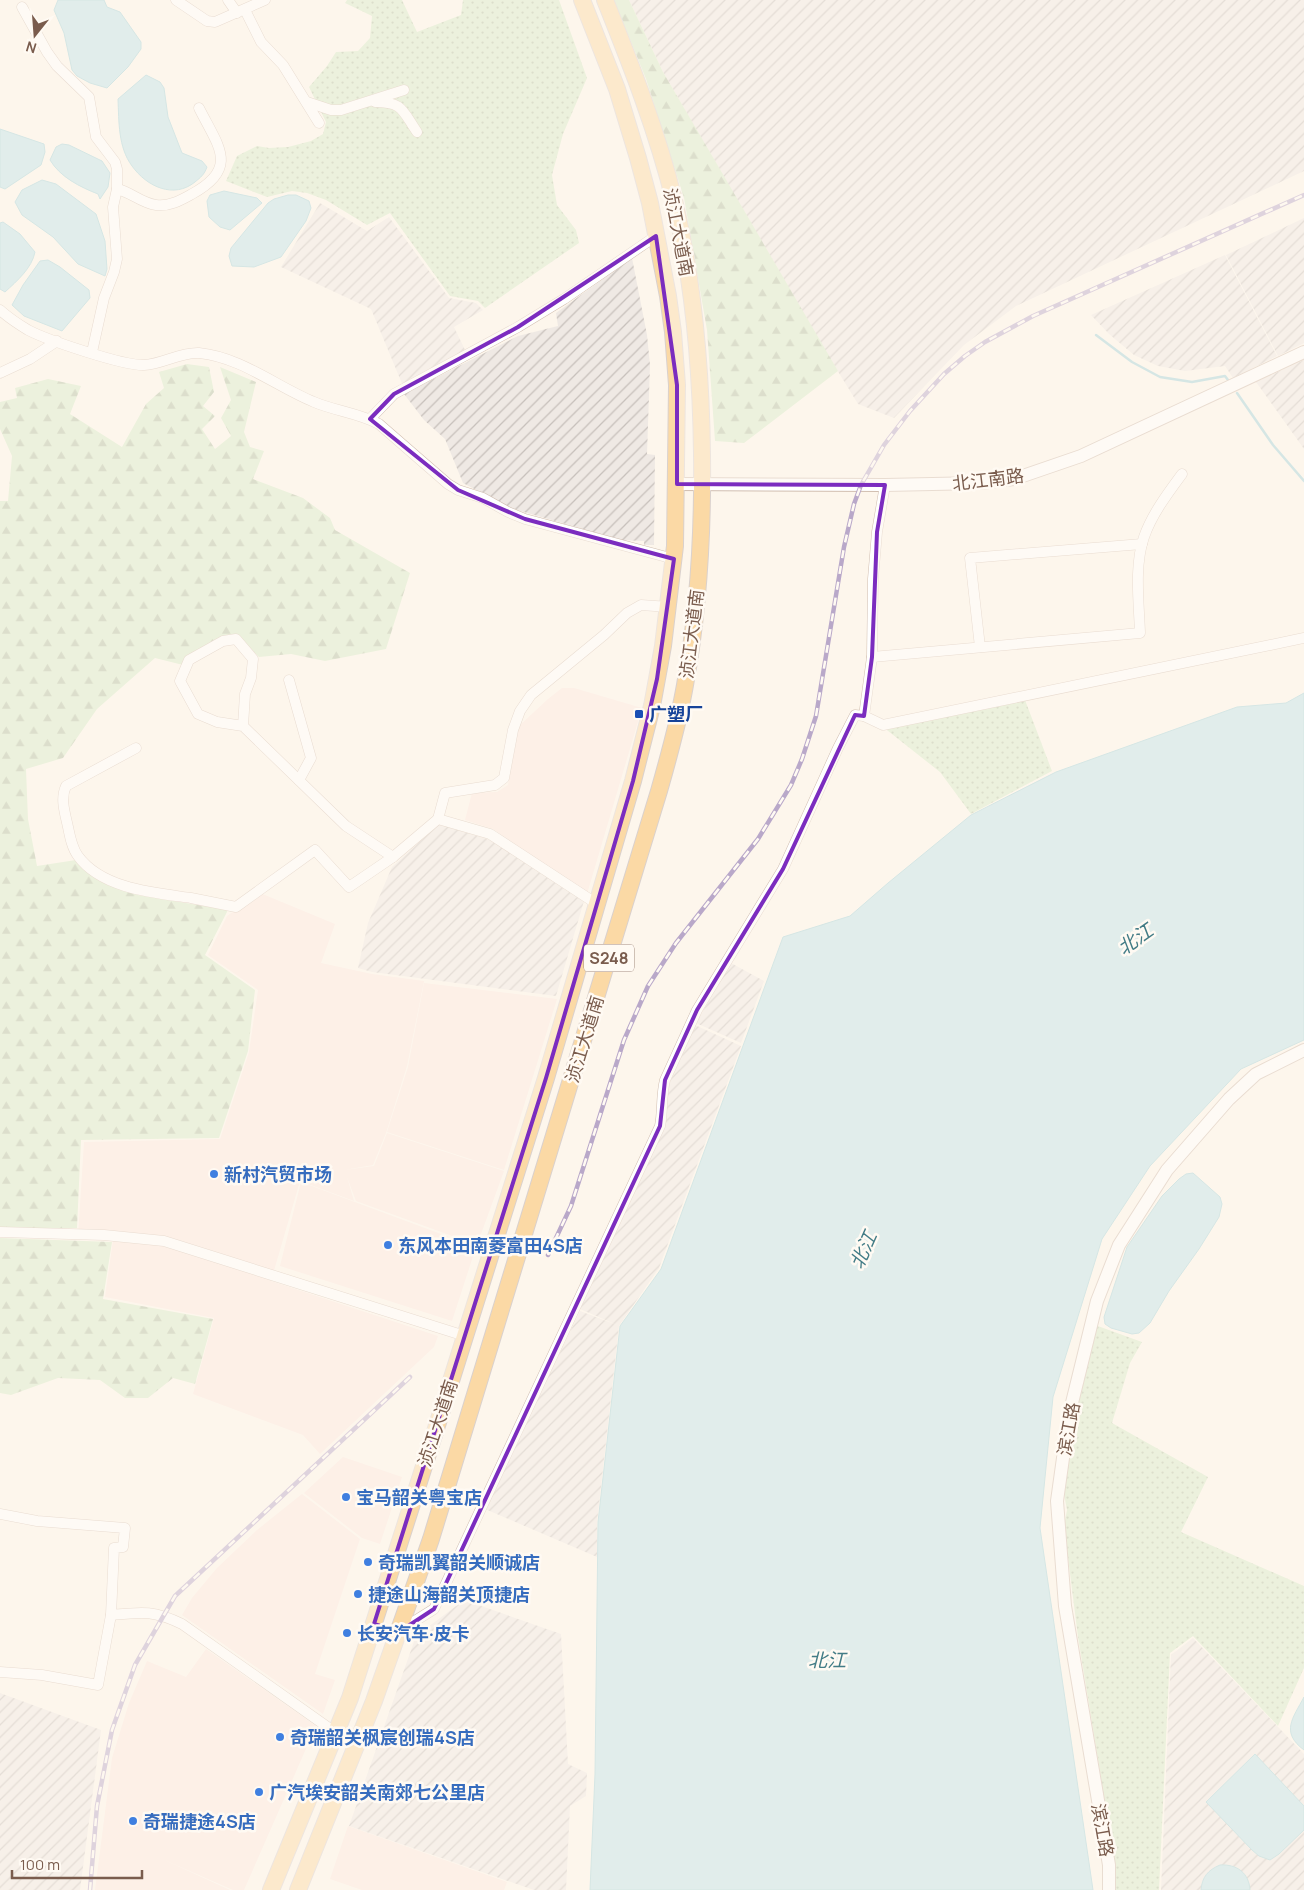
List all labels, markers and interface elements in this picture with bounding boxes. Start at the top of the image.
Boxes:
north arrow [10,10,60,60]
text: N [23,37,39,58]
street label: 浈江大道南 [659,186,699,278]
street label: 北江南路 [951,463,1025,495]
street label: 浈江大道南 [674,588,708,680]
place label: 广塑厂 [649,702,703,726]
marker: 广塑厂 [633,708,645,720]
water label: 北江 [1112,916,1160,961]
road number: S248 [584,944,634,971]
street label: 浈江大道南 [559,992,609,1086]
place label: 新村汽贸市场 [224,1162,332,1186]
marker: 新村汽贸市场 [208,1168,220,1180]
water label: 北江 [843,1226,883,1273]
place label: 东风本田南菱富田4S店 [398,1233,583,1257]
marker: 东风本田南菱富田4S店 [382,1239,394,1251]
street label: 浈江大道南 [412,1376,462,1470]
street label: 滨江路 [1051,1400,1085,1458]
place label: 宝马韶关粤宝店 [356,1485,482,1509]
marker: 宝马韶关粤宝店 [340,1491,352,1503]
place label: 奇瑞凯翼韶关顺诚店 [378,1550,540,1574]
marker: 奇瑞凯翼韶关顺诚店 [362,1556,374,1568]
place label: 捷途山海韶关顶捷店 [368,1582,530,1606]
marker: 捷途山海韶关顶捷店 [352,1588,364,1600]
place label: 长安汽车·皮卡 [357,1621,470,1645]
marker: 长安汽车·皮卡 [341,1627,353,1639]
water label: 北江 [808,1647,848,1673]
place label: 奇瑞韶关枫宸创瑞4S店 [290,1725,475,1749]
marker: 奇瑞韶关枫宸创瑞4S店 [274,1731,286,1743]
place label: 广汽埃安韶关南郊七公里店 [269,1780,485,1804]
marker: 广汽埃安韶关南郊七公里店 [253,1786,265,1798]
street label: 滨江路 [1086,1801,1120,1859]
place label: 奇瑞捷途4S店 [143,1809,256,1833]
marker: 奇瑞捷途4S店 [127,1815,139,1827]
scale bar [12,1848,142,1880]
text: 100 m [20,1854,60,1875]

